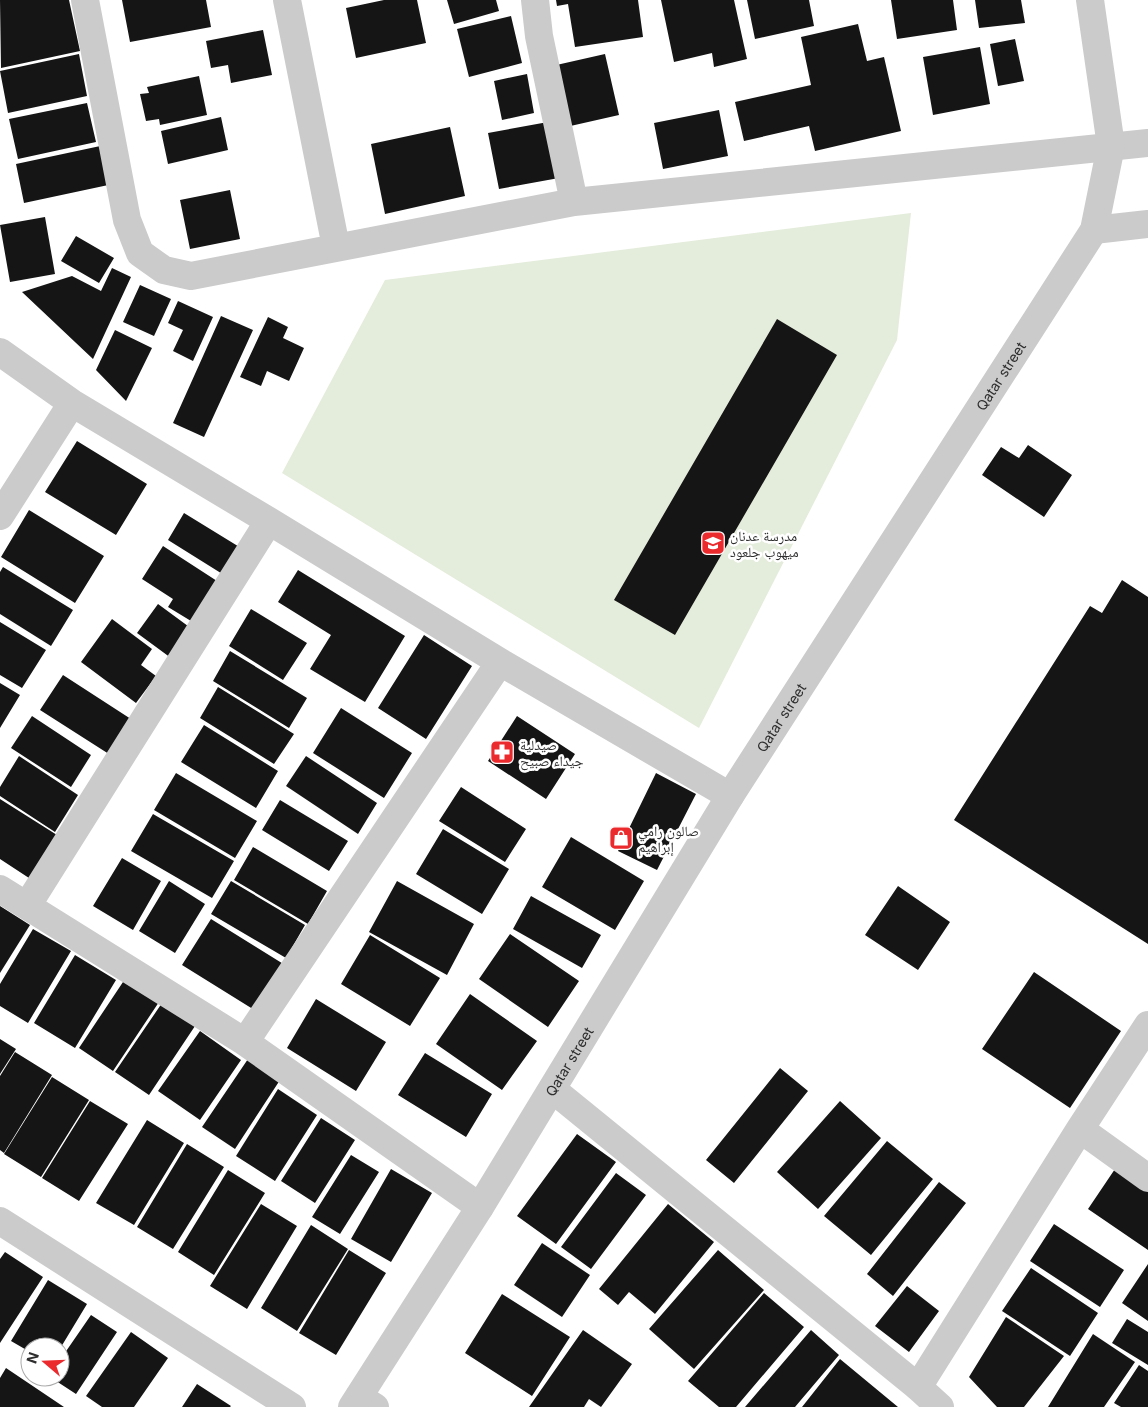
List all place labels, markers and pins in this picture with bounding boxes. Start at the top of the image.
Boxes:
place label: مدرسة عدنان ميهوب جلعود [730,527,799,561]
school or university icon: مدرسة عدنان ميهوب جلعود [700,530,726,556]
place label: صيدلية جيداء صبيح [520,736,584,771]
pharmacy icon: صيدلية جيداء صبيح [489,739,515,765]
place label: صالون رامي إبراهيم [638,822,699,857]
shop icon: صالون رامي إبراهيم [608,825,634,851]

